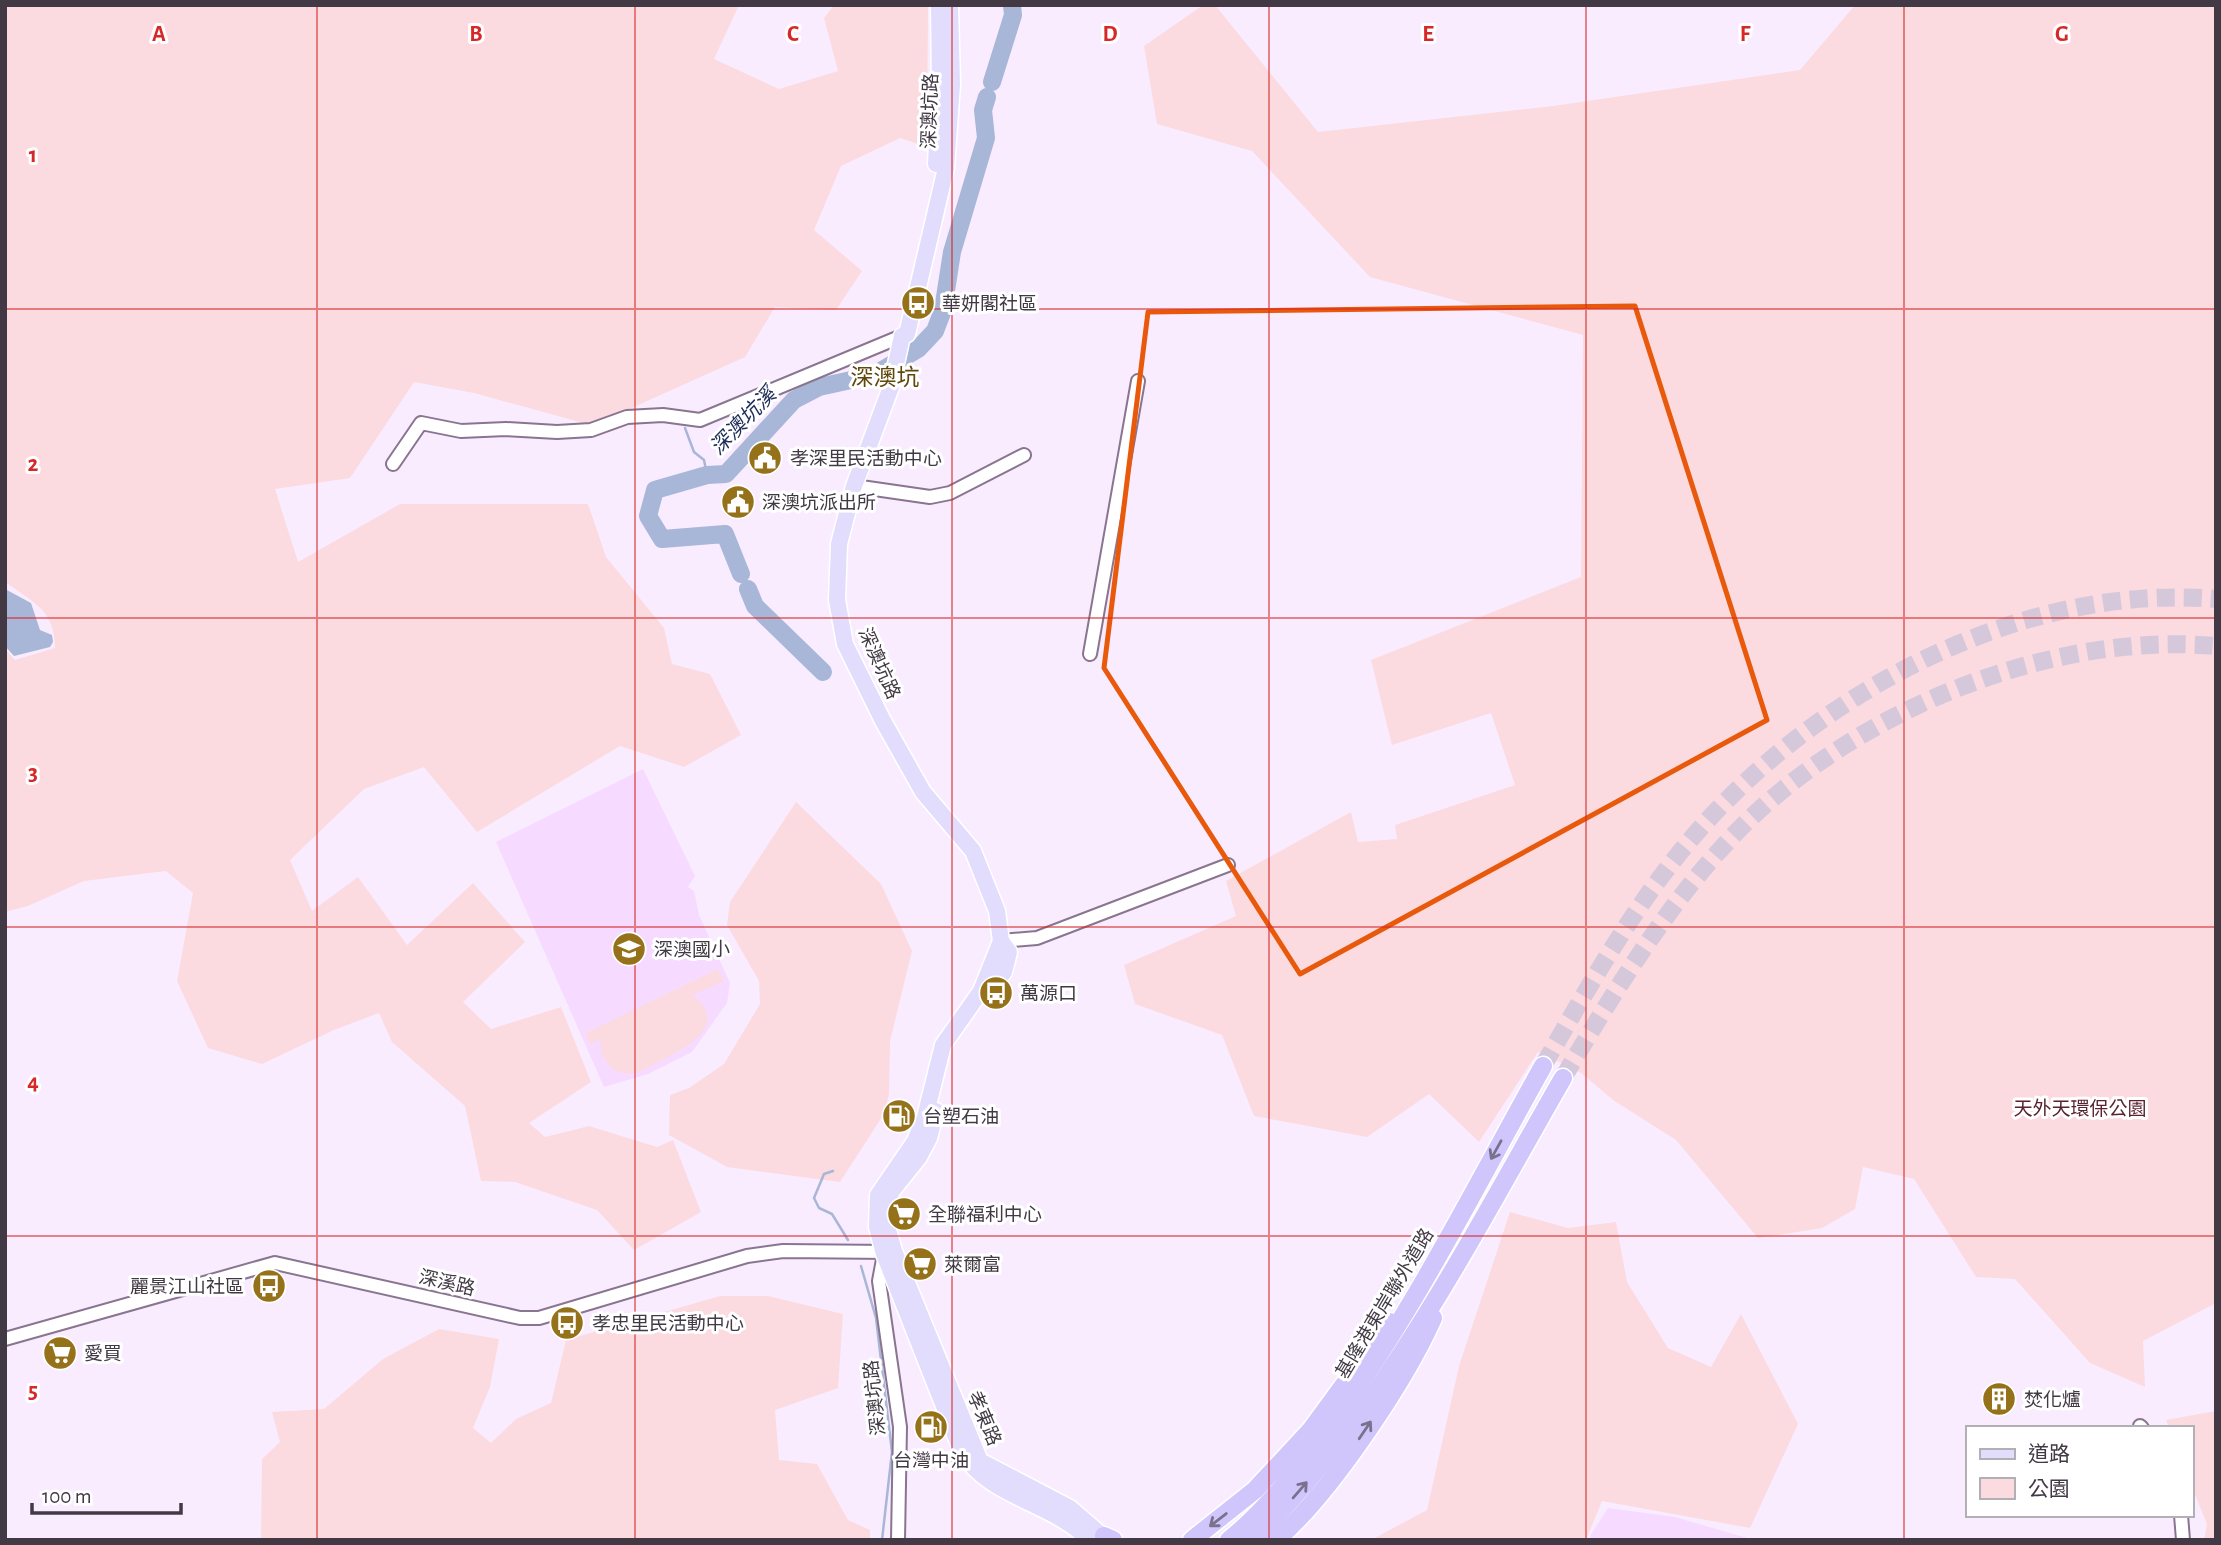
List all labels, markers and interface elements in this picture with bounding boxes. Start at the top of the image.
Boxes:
text: A [152,23,166,46]
text: B [469,23,483,46]
text: C [787,23,799,46]
text: D [1102,23,1118,46]
text: E [1422,23,1434,46]
text: F [1740,23,1751,46]
text: G [2055,23,2069,46]
street label: 深澳坑路 [918,73,941,149]
text: 1 [29,144,37,167]
bus stop icon: 華妍閣社區 [899,284,937,322]
place label: 華妍閣社區 [942,293,1037,314]
district label: 深澳坑 [851,365,920,390]
water label: 深澳坑溪 [706,381,782,459]
public building icon: 孝深里民活動中心 [746,439,784,477]
place label: 孝深里民活動中心 [790,448,942,469]
text: 2 [28,453,39,476]
public building icon: 深澳坑派出所 [719,483,757,521]
place label: 深澳坑派出所 [762,492,876,513]
street label: 深澳坑路 [854,624,905,702]
text: 3 [28,762,38,785]
school or university icon: 深澳國小 [610,930,648,968]
place label: 深澳國小 [654,939,730,960]
bus stop icon: 萬源口 [977,974,1015,1012]
place label: 萬源口 [1020,983,1077,1004]
text: 4 [27,1071,39,1094]
fuel station icon: 台塑石油 [880,1097,918,1135]
park label: 天外天環保公園 [2013,1098,2147,1119]
place label: 台塑石油 [923,1106,999,1127]
one-way arrow [1489,1139,1503,1159]
supermarket icon: 全聯福利中心 [885,1195,923,1233]
place label: 全聯福利中心 [928,1204,1042,1225]
street label: 基隆港東岸聯外道路 [1331,1225,1437,1382]
supermarket icon: 萊爾富 [901,1245,939,1283]
place label: 萊爾富 [944,1254,1001,1275]
street label: 深溪路 [417,1266,477,1299]
bus stop icon: 麗景江山社區 [250,1267,288,1305]
place label: 麗景江山社區 [130,1276,244,1297]
bus stop icon: 孝忠里民活動中心 [548,1304,586,1342]
place label: 孝忠里民活動中心 [592,1313,744,1334]
supermarket icon: 愛買 [41,1334,79,1372]
place label: 愛買 [84,1344,122,1364]
street label: 深澳坑路 [860,1359,889,1437]
text: 5 [28,1380,38,1403]
building icon: 焚化爐 [1980,1380,2018,1418]
street label: 孝東路 [964,1388,1005,1449]
place label: 焚化爐 [2024,1390,2081,1410]
fuel station icon: 台灣中油 [912,1408,950,1446]
one-way arrow [1358,1421,1372,1440]
legend [1966,1426,2193,1517]
text: 道路 [2028,1443,2070,1465]
place label: 台灣中油 [893,1450,969,1471]
scale bar [32,1472,180,1516]
text: 公園 [2028,1479,2070,1500]
one-way arrow [1292,1482,1308,1500]
text: 100 m [42,1486,92,1507]
one-way arrow [1209,1512,1227,1528]

